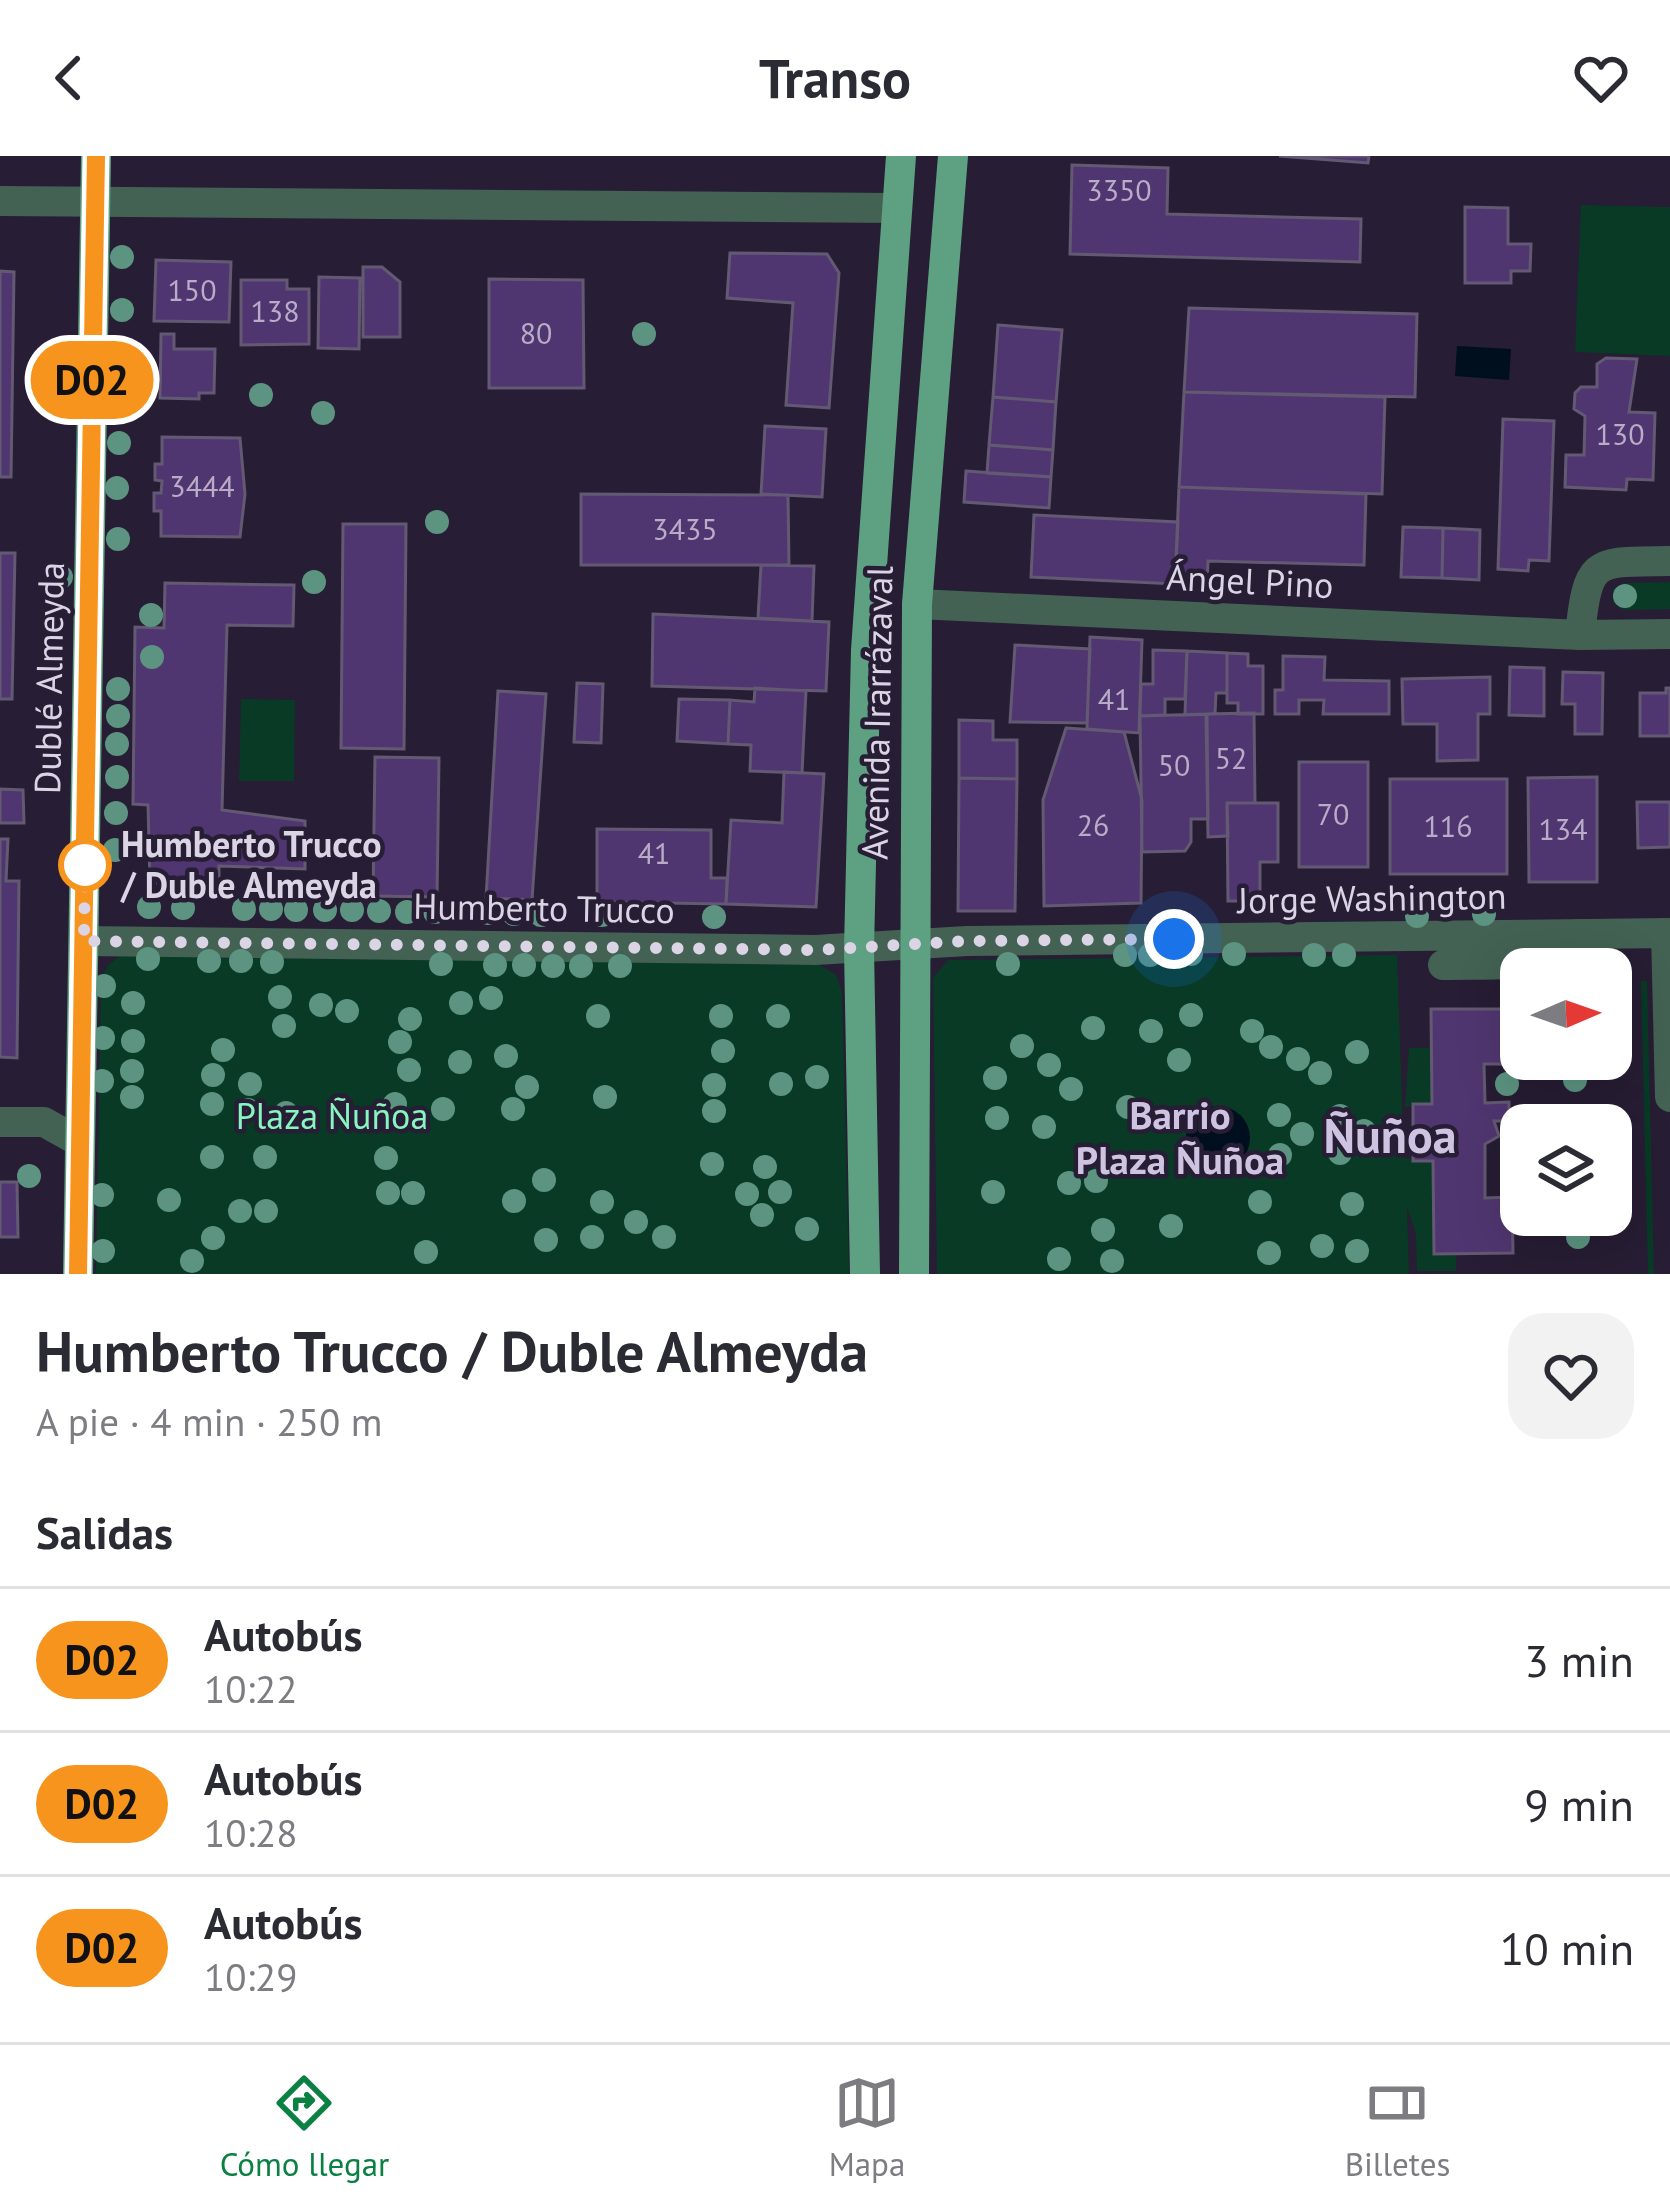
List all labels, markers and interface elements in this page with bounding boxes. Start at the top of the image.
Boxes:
text: Transo [759,43,911,113]
icon: back [36,45,102,111]
icon: heart [1568,45,1634,111]
house number: 3350 [1086,170,1152,209]
house number: 150 [167,270,217,309]
house number: 138 [250,291,300,330]
house number: 80 [520,313,552,352]
line badge: D02 [23,341,161,419]
text: D02 [55,352,129,407]
house number: 130 [1595,414,1645,453]
house number: 3444 [169,466,235,505]
house number: 3435 [652,509,718,548]
street label: Ángel Pino [1165,553,1335,608]
street label: Dublé Almeyda [23,562,74,794]
street label: Avenida Irarrázaval [850,565,903,860]
house number: 41 [1098,679,1130,718]
house number: 52 [1215,738,1247,777]
house number: 50 [1158,745,1190,784]
house number: 70 [1317,794,1349,833]
house number: 26 [1077,805,1109,844]
house number: 116 [1423,806,1473,845]
house number: 134 [1538,809,1588,848]
place label: Humberto Trucco / Duble Almeyda [120,820,382,908]
house number: 41 [638,833,670,872]
marker: Humberto Trucco / Duble Almeyda [60,840,110,890]
street label: Jorge Washington [1235,872,1507,923]
street label: Humberto Trucco [413,882,675,933]
your location [1144,909,1204,969]
north arrow [1500,948,1632,1080]
map controls [1500,948,1632,1236]
district label: Barrio Plaza Ñuñoa [1076,1089,1284,1185]
park label: Plaza Ñuñoa [236,1092,428,1139]
district label: Ñuñoa [1323,1104,1457,1166]
button: layers [1500,1104,1632,1236]
button: heart [1508,1313,1634,1439]
text: Humberto Trucco / Duble Almeyda [36,1314,868,1388]
text: A pie · 4 min · 250 m [36,1396,382,1447]
text: Salidas [36,1503,173,1561]
text: Autobús [204,1605,362,1663]
text: 3 min [1524,1631,1634,1689]
text: D02 [65,1632,139,1687]
text: 10:22 [204,1663,298,1714]
text: Autobús [204,1749,362,1807]
text: 9 min [1524,1775,1634,1833]
text: D02 [65,1776,139,1831]
text: 10:28 [204,1807,298,1858]
text: Autobús [204,1893,362,1951]
text: 10 min [1500,1919,1634,1977]
text: D02 [65,1920,139,1975]
text: 10:29 [204,1951,298,2002]
tab: Cómo llegar [220,2070,389,2185]
tab: Mapa [829,2070,905,2185]
tab: Billetes [1345,2070,1450,2185]

